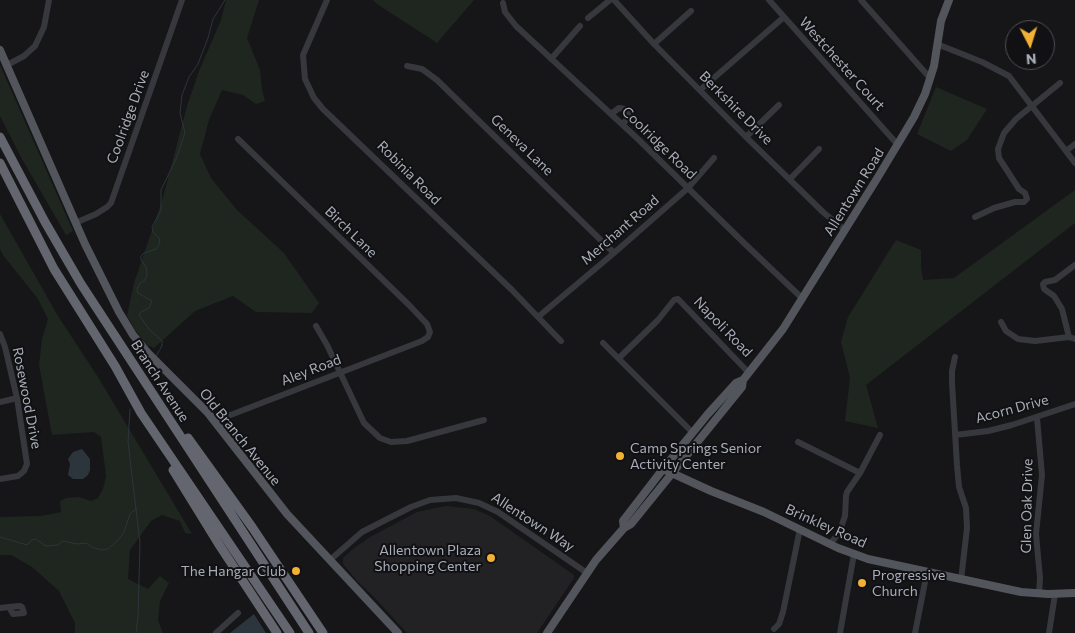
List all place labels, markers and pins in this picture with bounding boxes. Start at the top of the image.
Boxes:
place label: Camp Springs Senior Activity Center [630,440,762,472]
marker: Camp Springs Senior Activity Center [614,450,626,462]
place label: Allentown Plaza Shopping Center [374,542,481,574]
marker: Allentown Plaza Shopping Center [485,552,497,564]
place label: The Hangar Club [181,563,286,579]
marker: The Hangar Club [290,565,302,577]
place label: Progressive Church [872,567,945,600]
marker: Progressive Church [856,577,868,589]

